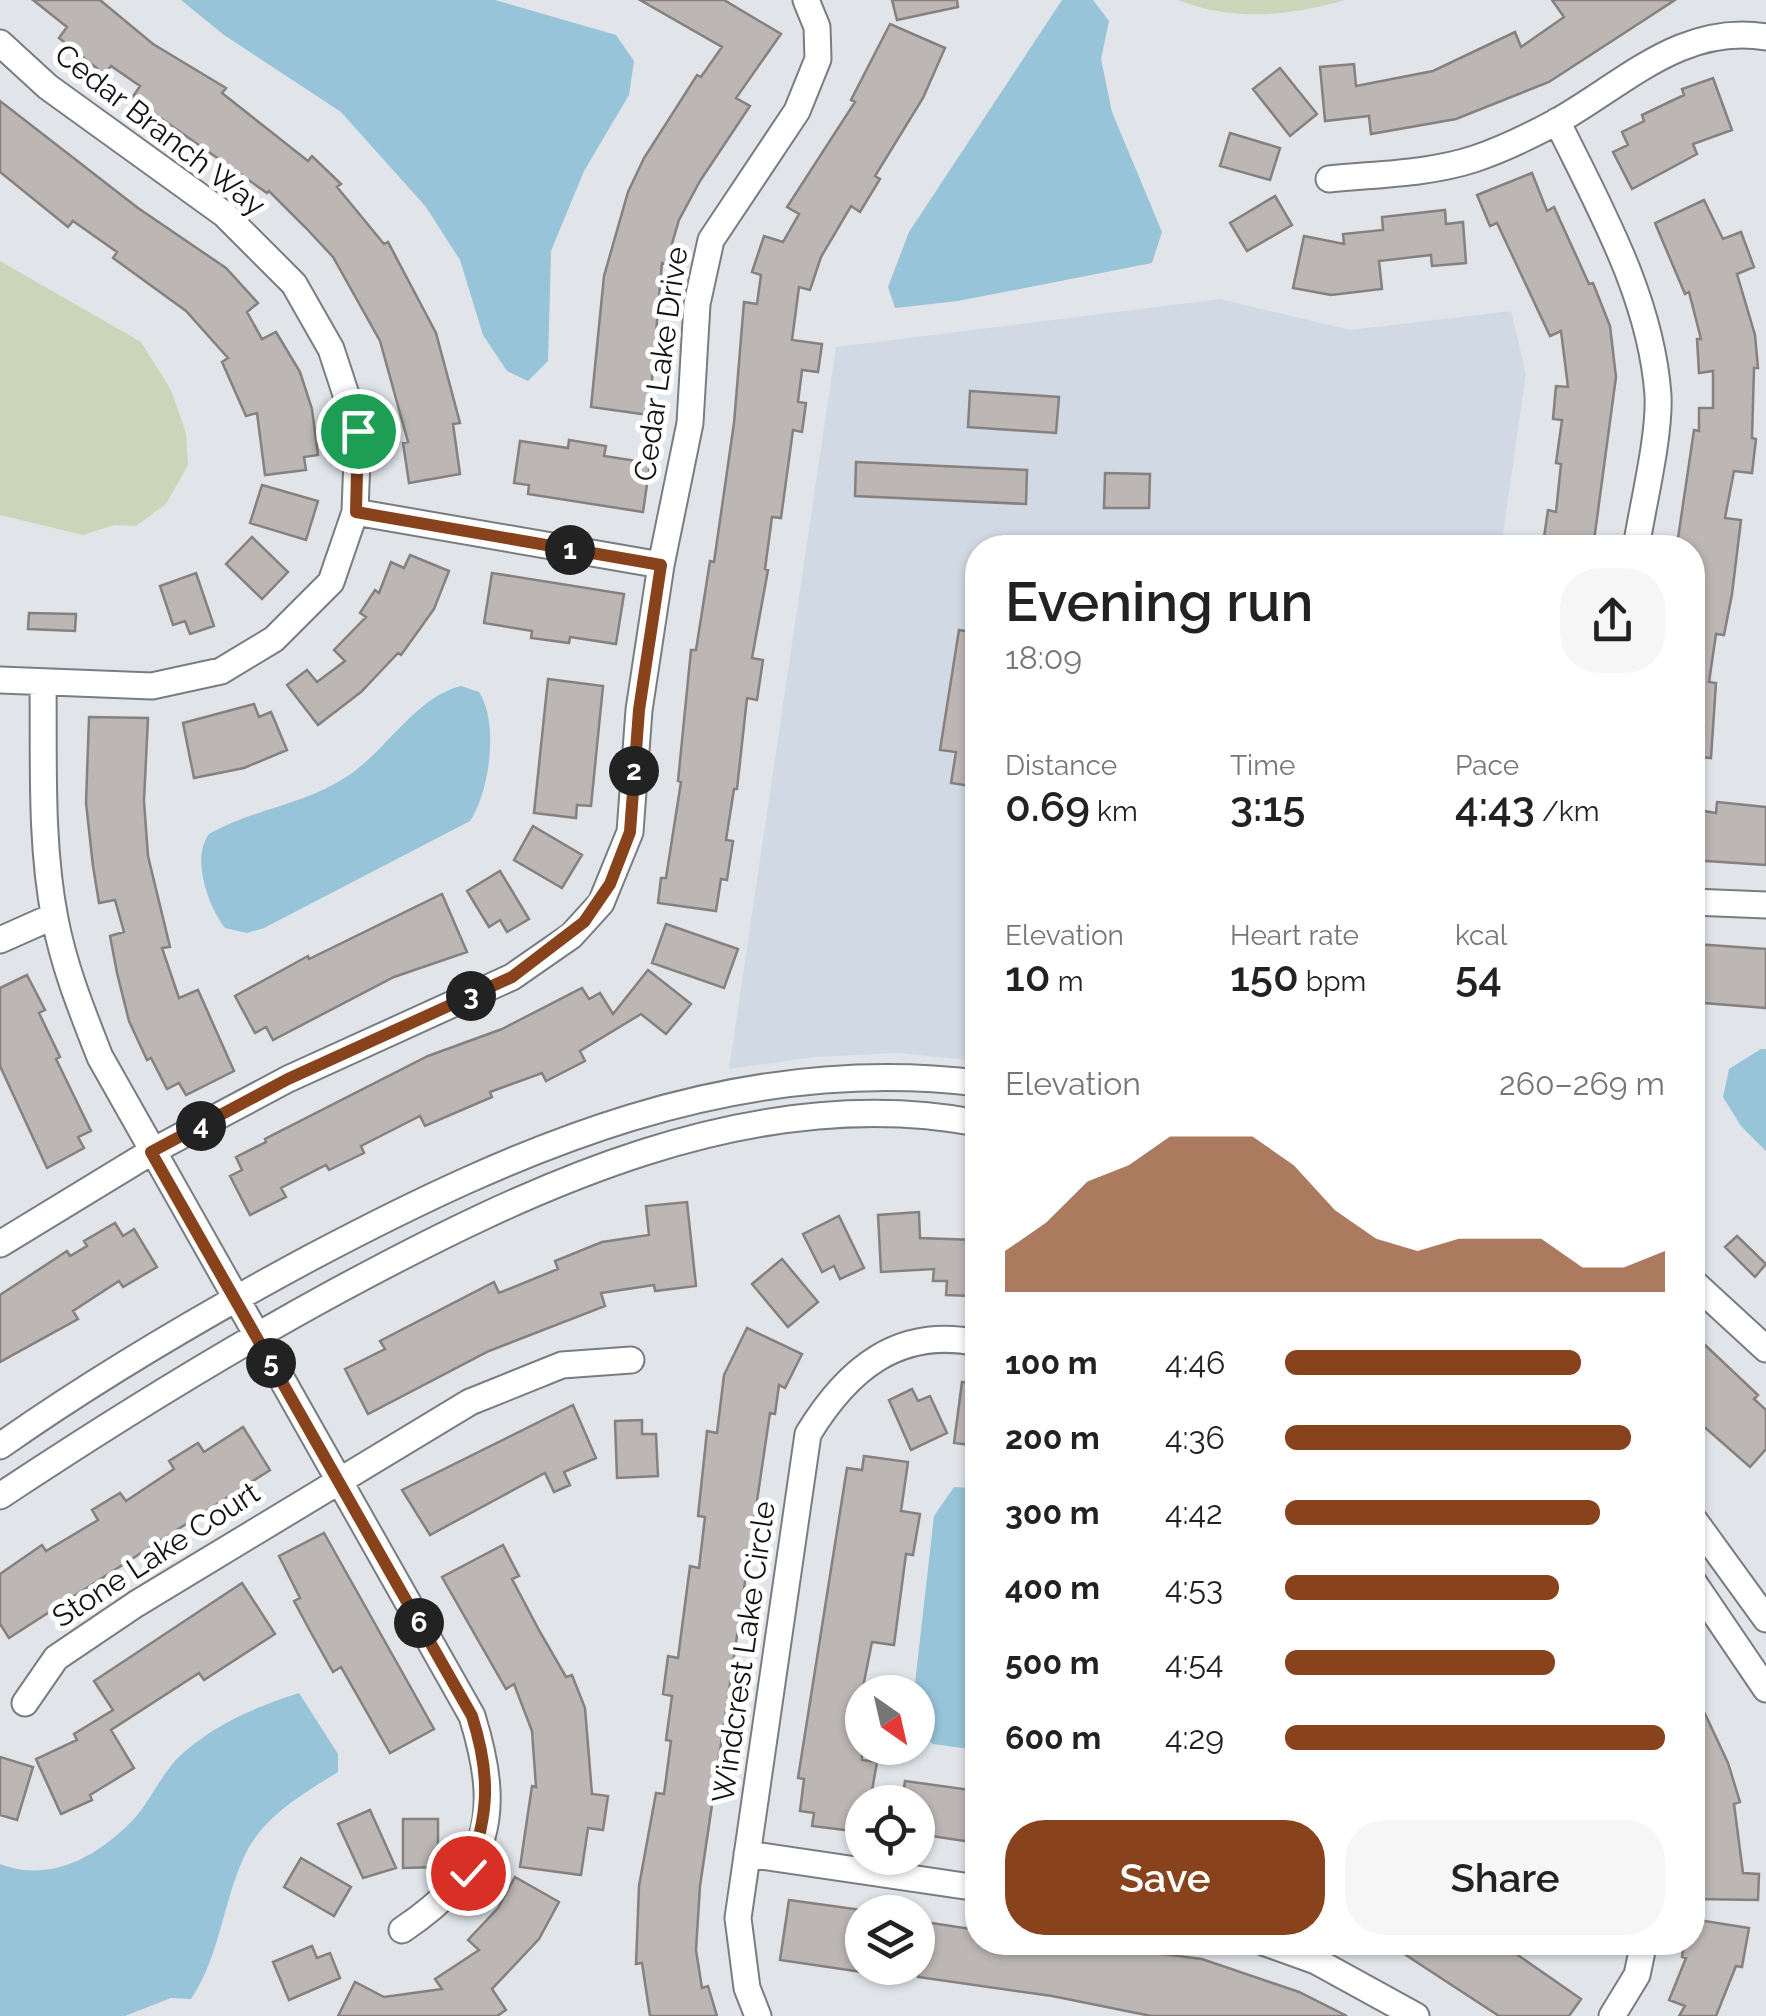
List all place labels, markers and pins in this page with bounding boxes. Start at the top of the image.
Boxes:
pin [316,389,401,474]
pin: 1 [545,525,595,575]
pin: 2 [609,746,659,796]
pin: 3 [446,971,496,1021]
pin: 4 [176,1101,226,1151]
pin: 5 [246,1338,296,1388]
pin: 6 [394,1598,444,1648]
pin [426,1831,511,1916]

